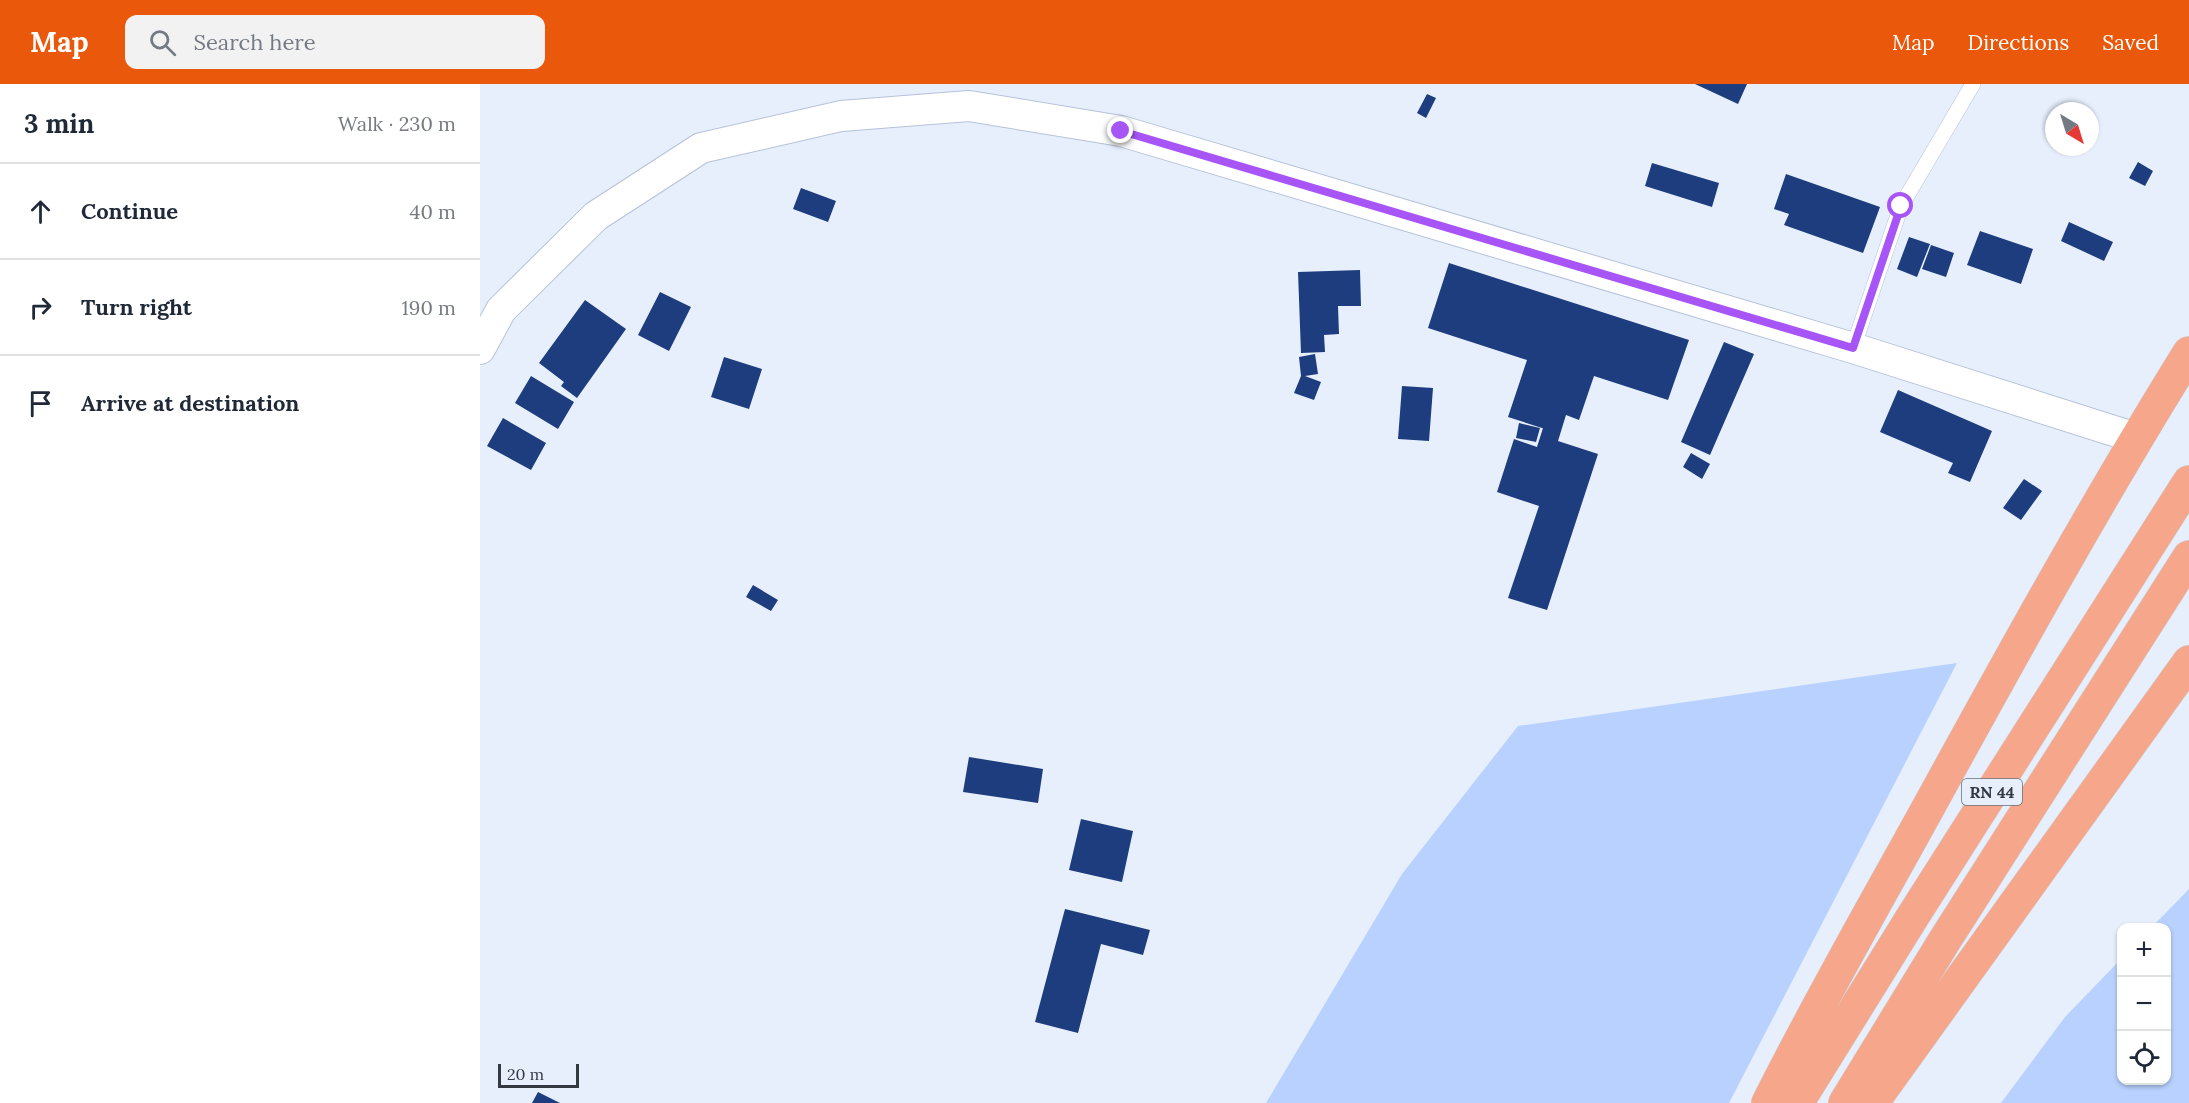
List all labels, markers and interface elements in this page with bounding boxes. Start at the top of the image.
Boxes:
search box [125,15,545,69]
text: Map [30,24,89,60]
icon: search [146,26,179,59]
text: Search here [194,28,316,56]
text: Map [1892,29,1935,56]
text: Directions [1968,29,2069,56]
text: Saved [2102,29,2159,56]
north arrow [2045,102,2099,156]
text: 3 min [24,107,94,140]
text: Walk · 230 m [338,111,456,136]
route end [1107,117,1133,143]
route start [1887,192,1913,218]
icon: ahead [24,195,57,228]
text: Continue [81,197,178,225]
text: 40 m [410,199,456,224]
icon: right [24,291,57,324]
text: Turn right [81,293,192,321]
text: 190 m [402,295,456,320]
icon: arrive [24,387,57,420]
text: Arrive at destination [81,389,299,417]
road number: RN 44 [1962,779,2022,805]
map controls [2117,923,2171,1085]
button: + [2117,923,2171,977]
button: − [2117,977,2171,1031]
button: locate [2117,1031,2171,1085]
scale bar [498,1061,579,1088]
text: 20 m [507,1064,544,1084]

